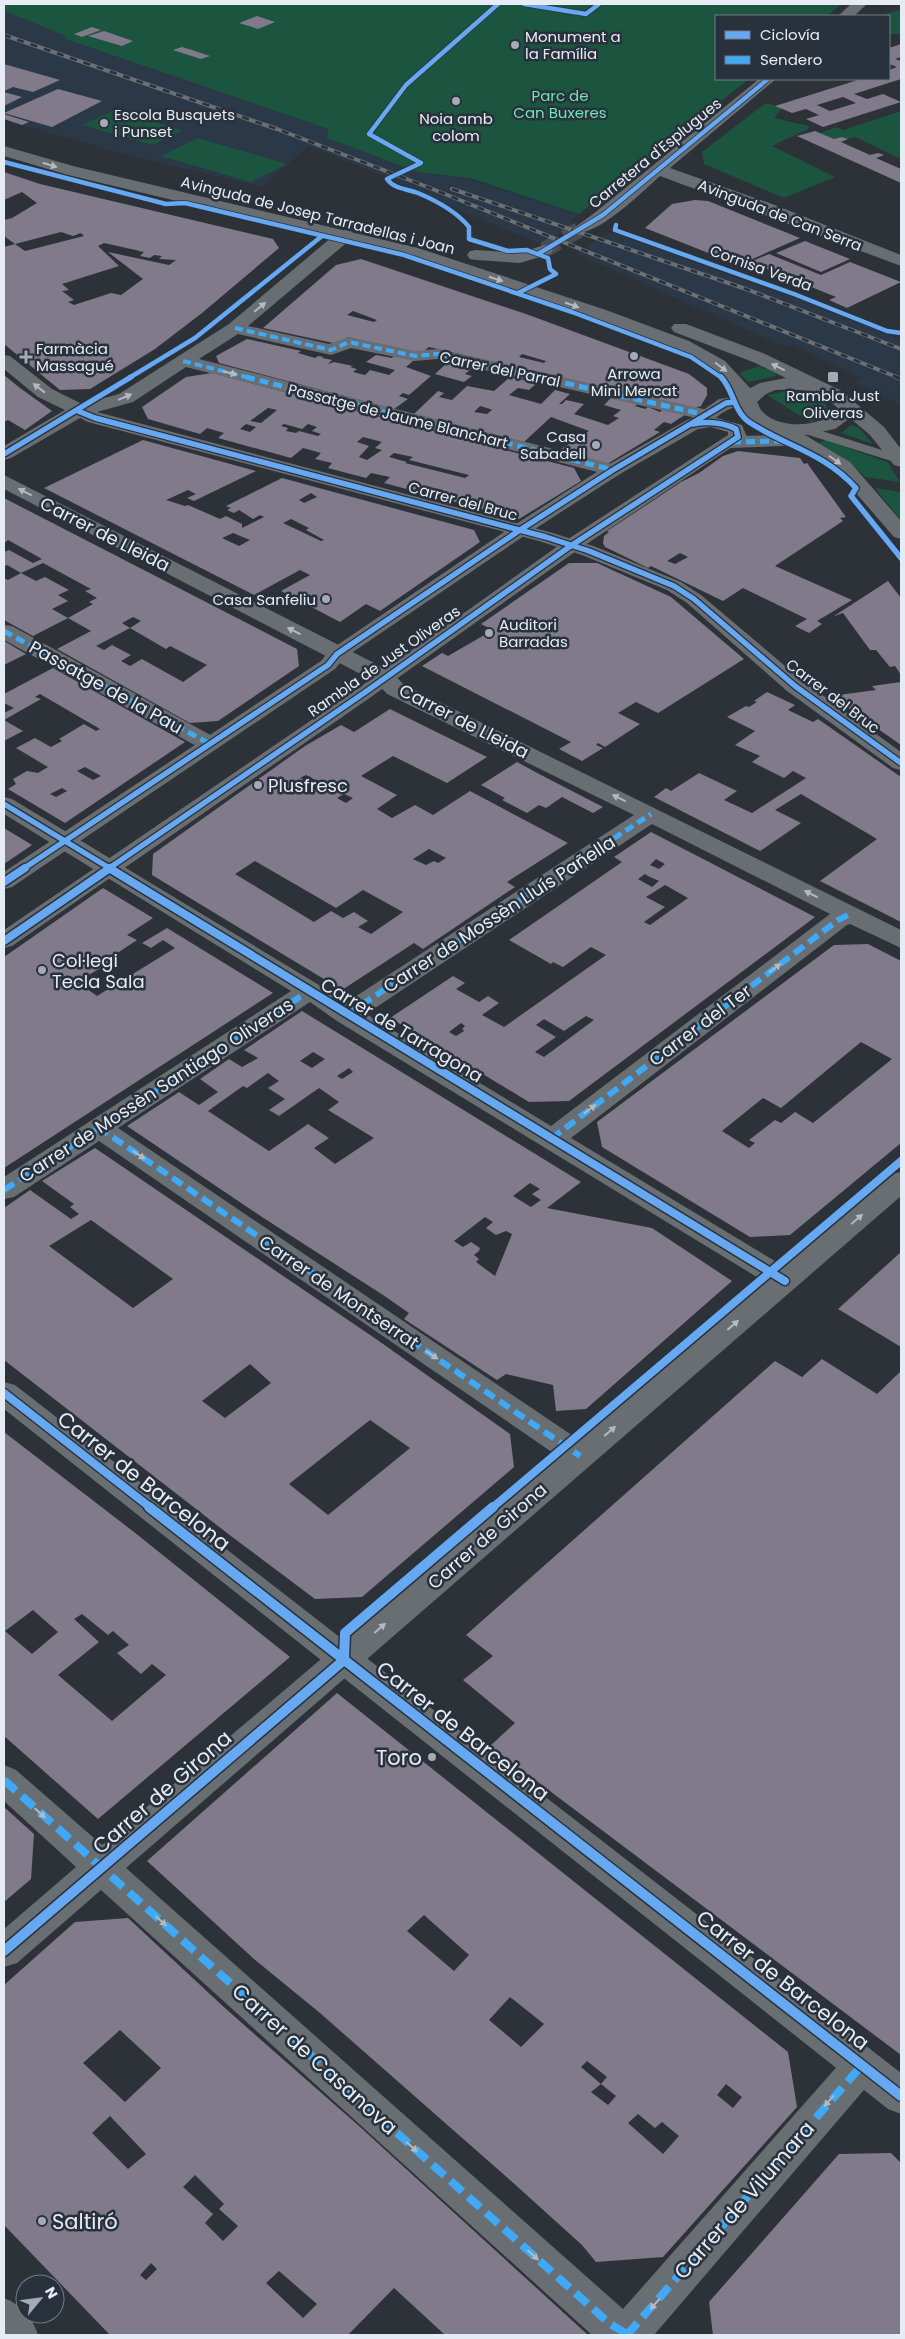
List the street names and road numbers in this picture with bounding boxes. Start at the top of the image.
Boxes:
street label: Carretera d'Esplugues [584,93,726,213]
street label: Avinguda de Josep Tarradellas i Joan [179,171,457,259]
street label: Avinguda de Can Serra [695,174,865,256]
street label: Cornisa Verda [707,240,815,296]
street label: Carrer del Parral [438,346,562,392]
street label: Passatge de Jaume Blanchart [286,378,510,454]
street label: Carrer del Bruc [406,476,520,526]
street label: Carrer de Lleida [36,491,174,577]
street label: Rambla de Just Oliveras [304,600,464,722]
street label: Passatge de la Pau [25,634,187,740]
street label: Carrer del Bruc [782,654,884,738]
street label: Carrer de Lleida [395,678,533,764]
street label: Carrer de Mossèn Lluís Pañella [378,829,620,999]
street label: Carrer de Tarragona [316,972,488,1088]
street label: Carrer del Ter [644,978,757,1072]
street label: Carrer de Mossèn Santiago Oliveras [14,992,298,1188]
street label: Carrer de Montserrat [254,1229,424,1355]
street label: Carrer de Barcelona [51,1404,237,1558]
street label: Carrer de Girona [422,1477,552,1595]
street label: Carrer de Barcelona [370,1654,556,1808]
street label: Carrer de Girona [86,1723,238,1861]
street label: Carrer de Barcelona [690,1903,876,2057]
street label: Carrer de Casanova [226,1977,404,2141]
street label: Carrer de Vilumara [667,2115,821,2285]

